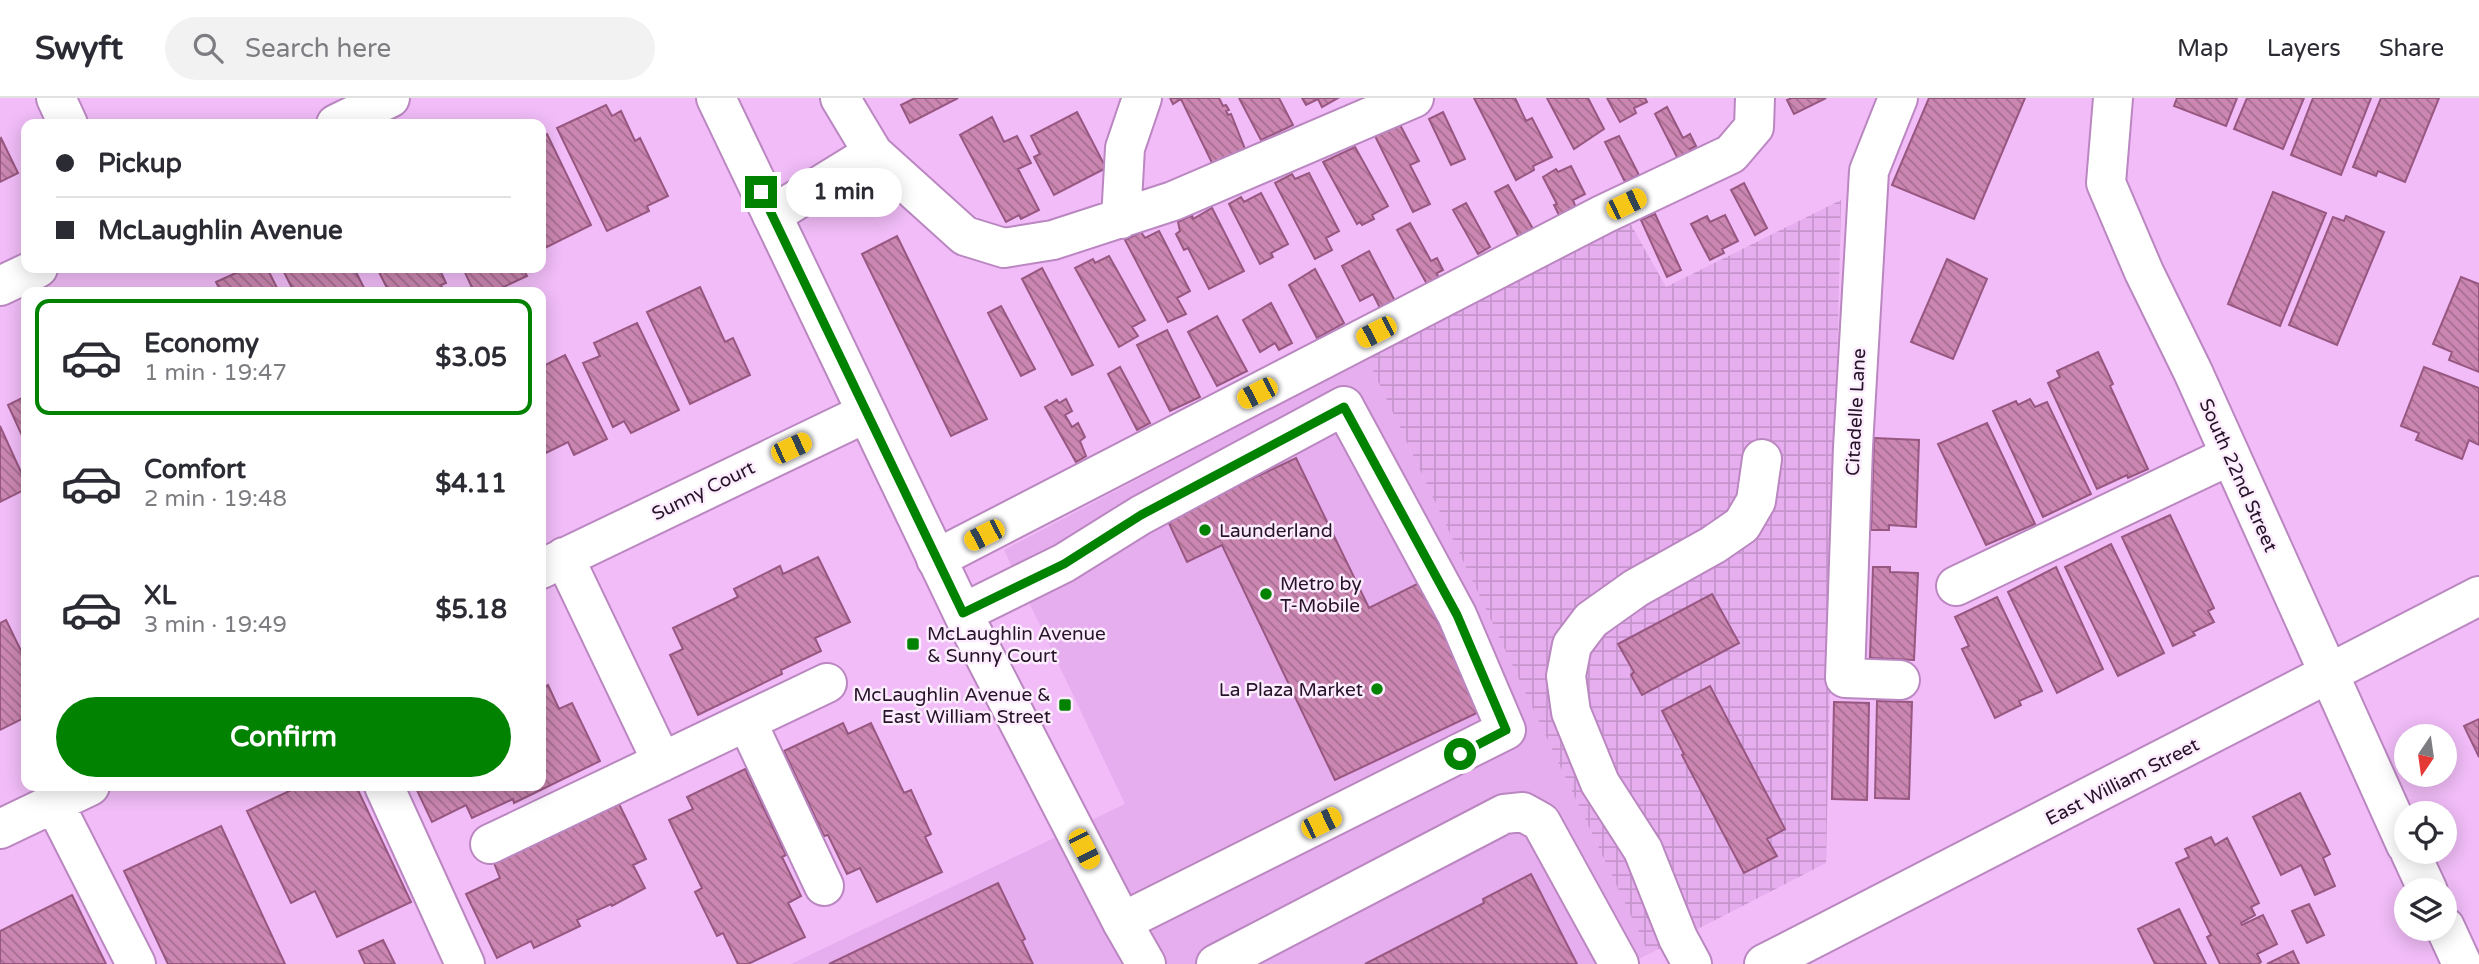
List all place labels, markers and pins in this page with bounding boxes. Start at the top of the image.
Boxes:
place label: Launderland [1219,520,1333,542]
marker: Launderland [1197,522,1213,538]
place label: Metro by T-Mobile [1280,573,1362,617]
marker: Metro by T-Mobile [1258,586,1274,602]
place label: McLaughlin Avenue & Sunny Court [927,623,1106,667]
marker: McLaughlin Avenue & Sunny Court [905,636,921,652]
place label: La Plaza Market [1219,679,1363,701]
marker: La Plaza Market [1369,681,1385,697]
place label: McLaughlin Avenue & East William Street [853,684,1051,728]
marker: McLaughlin Avenue & East William Street [1057,697,1073,713]

